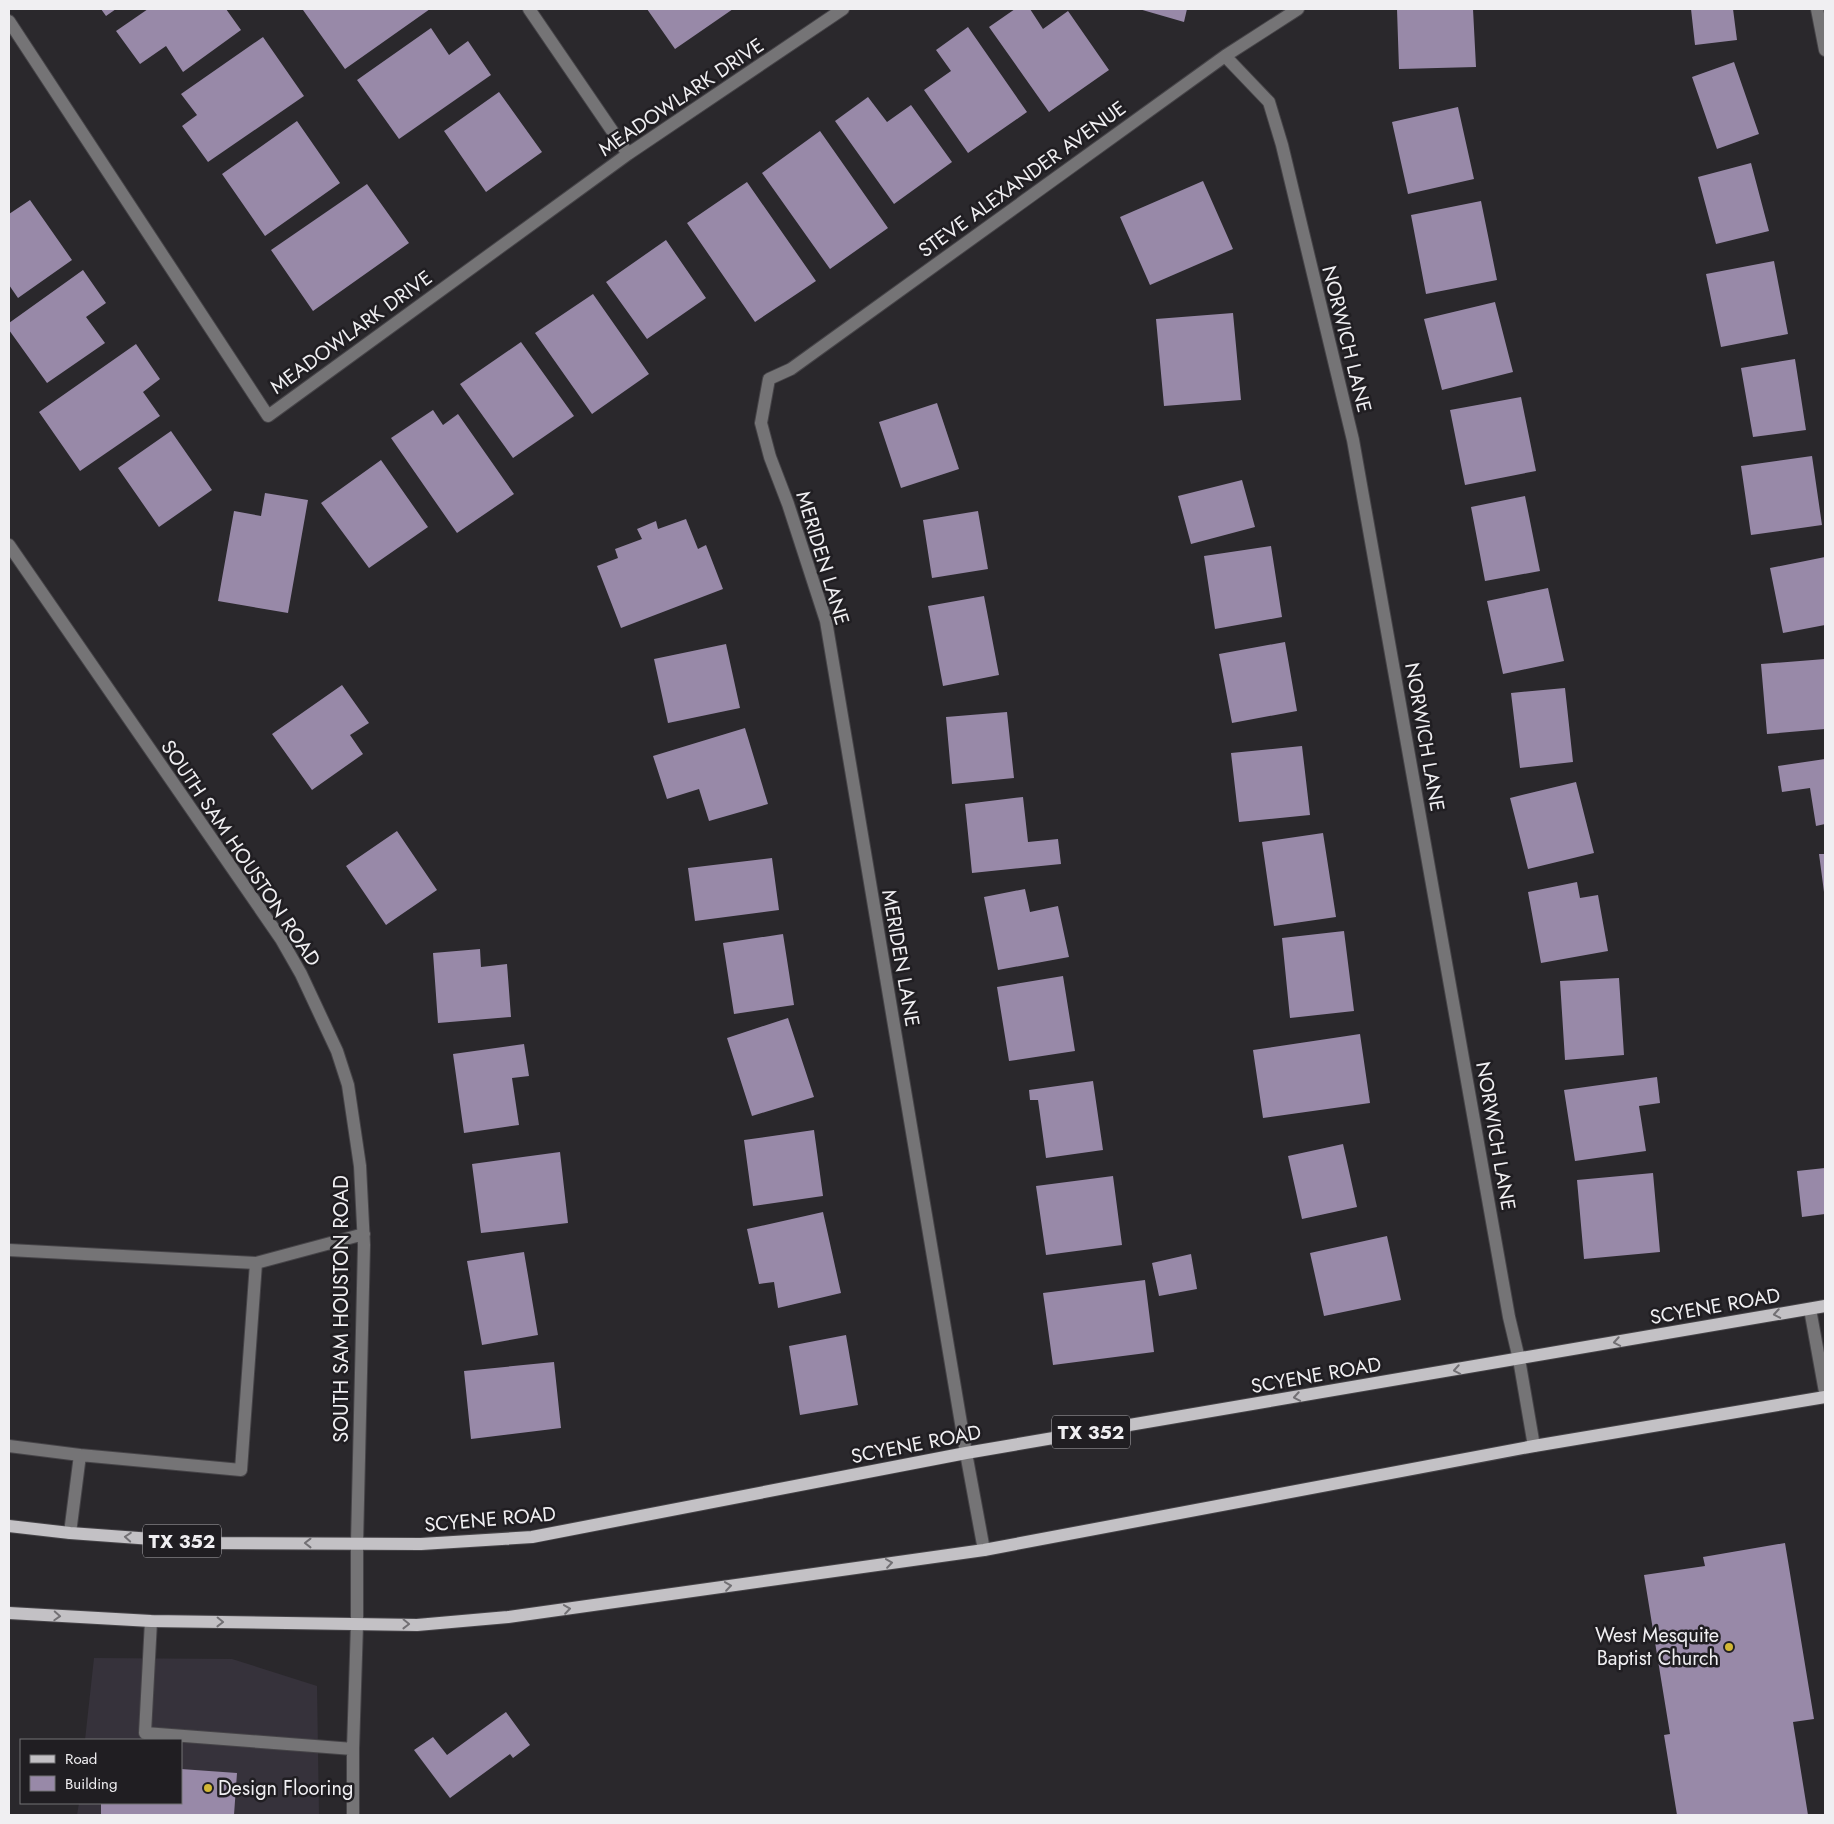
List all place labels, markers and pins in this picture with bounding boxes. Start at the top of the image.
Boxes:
place label: West Mesquite Baptist Church [1595,1621,1719,1673]
marker: West Mesquite Baptist Church [1723,1641,1735,1653]
place label: Design Flooring [218,1774,353,1803]
marker: Design Flooring [202,1782,214,1794]

